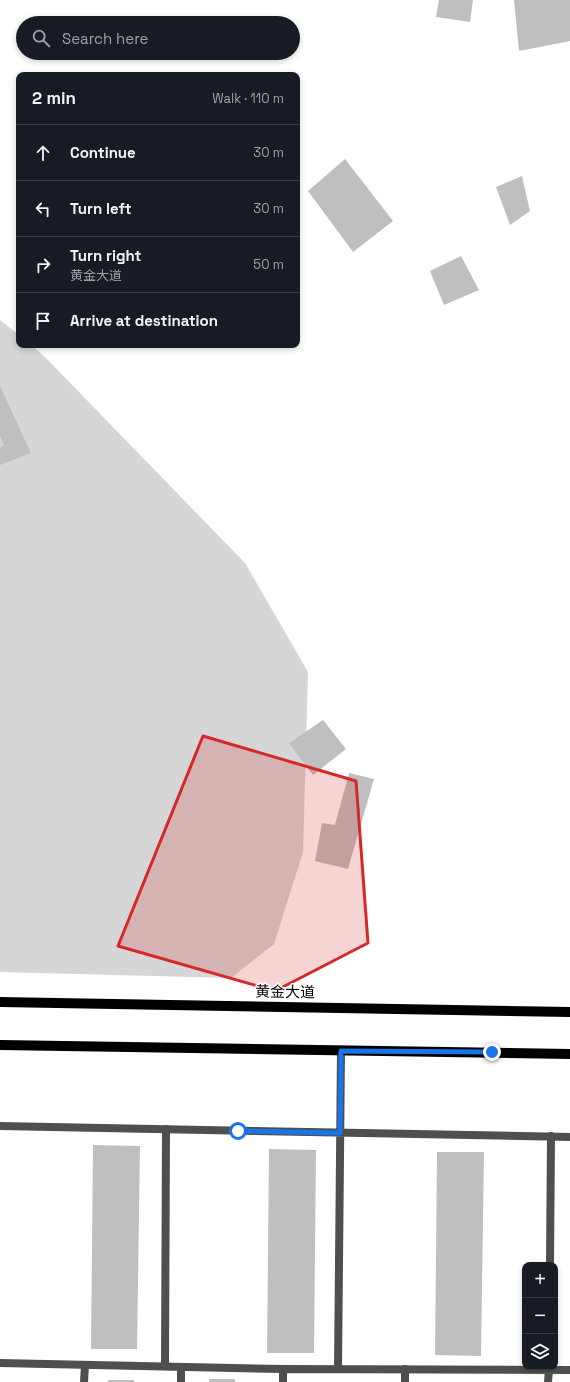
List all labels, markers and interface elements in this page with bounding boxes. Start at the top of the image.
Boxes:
search box [16,16,300,60]
icon: search [30,27,52,49]
text: Search here [62,29,148,48]
text: 2 min [32,87,76,109]
text: Walk · 110 m [212,90,284,107]
icon: ahead [32,142,54,164]
text: Continue [70,143,136,162]
text: 30 m [253,144,284,161]
icon: left [32,198,54,220]
text: Turn left [70,199,132,218]
text: 30 m [253,200,284,217]
text: Turn right [70,246,141,265]
icon: right [32,254,54,276]
text: 50 m [253,256,284,273]
text: 黄金大道 [70,267,122,284]
icon: arrive [32,310,54,332]
text: Arrive at destination [70,311,218,330]
street label: 黄金大道 [255,981,315,1002]
route end [483,1043,501,1061]
route start [229,1122,247,1140]
map controls [522,1262,558,1370]
button: + [522,1262,558,1298]
button: − [522,1298,558,1334]
button: layers [522,1334,558,1370]

